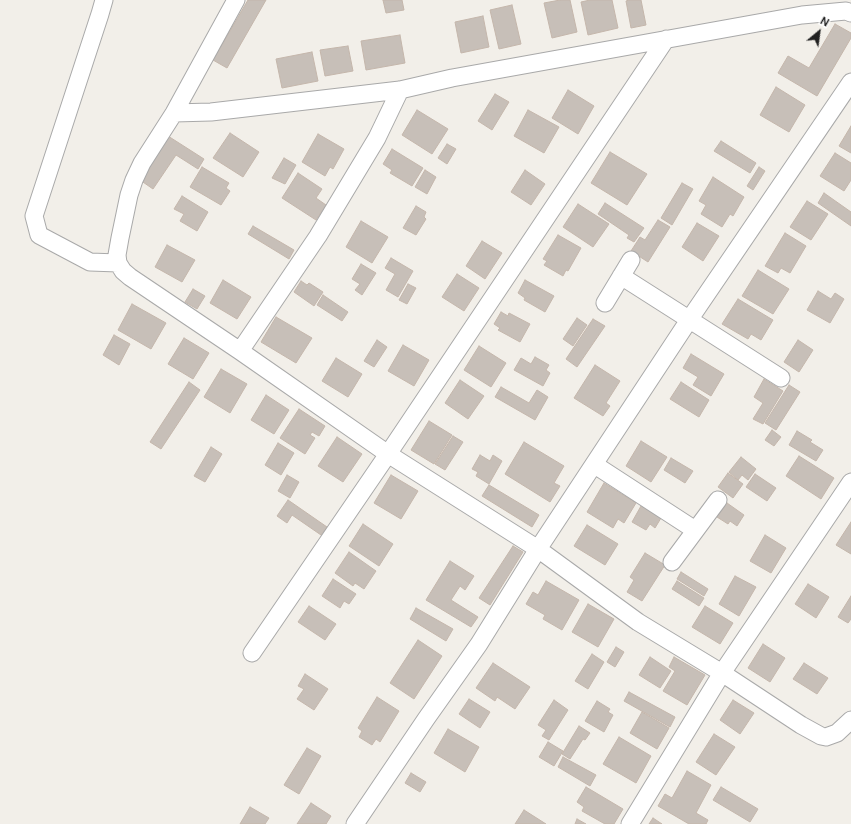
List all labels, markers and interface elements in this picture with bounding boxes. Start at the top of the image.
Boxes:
north arrow [799,12,839,52]
text: N [818,13,832,30]

